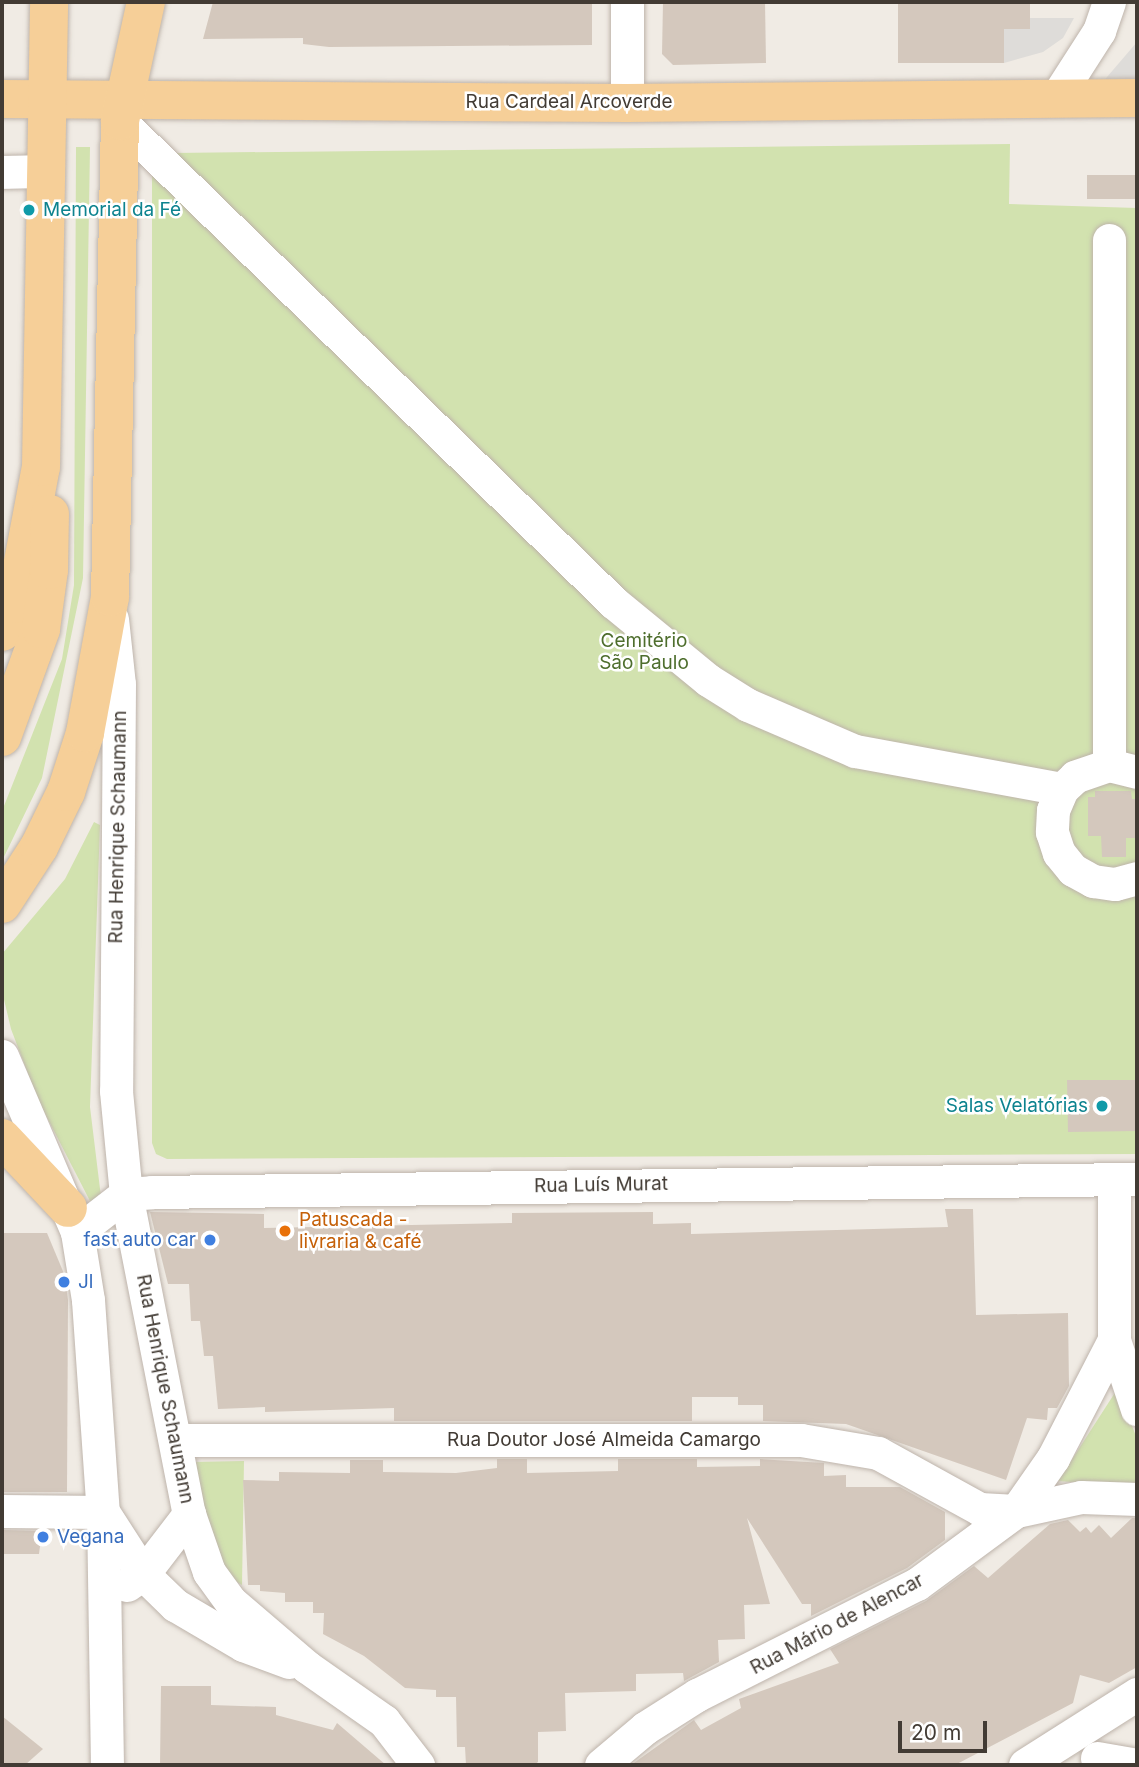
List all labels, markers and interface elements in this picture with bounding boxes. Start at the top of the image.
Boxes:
street label: Rua Cardeal Arcoverde [465,91,673,113]
place label: Memorial da Fé [43,199,181,221]
marker: Memorial da Fé [21,202,37,218]
park label: Cemitério São Paulo [599,630,689,674]
street label: Rua Henrique Schaumann [105,710,131,944]
place label: Salas Velatórias [946,1095,1088,1117]
marker: Salas Velatórias [1094,1098,1110,1114]
street label: Rua Luís Murat [534,1172,668,1198]
place label: Patuscada - livraria & café [299,1209,422,1253]
marker: Patuscada - livraria & café [277,1223,293,1239]
place label: fast auto car [83,1229,196,1251]
marker: fast auto car [202,1232,218,1248]
place label: Jl [78,1271,93,1293]
street label: Rua Henrique Schaumann [132,1272,198,1506]
marker: Jl [56,1274,72,1290]
street label: Rua Doutor José Almeida Camargo [447,1429,761,1451]
place label: Vegana [57,1526,124,1548]
marker: Vegana [35,1529,51,1545]
street label: Rua Mário de Alencar [746,1569,928,1679]
scale bar [901,1708,990,1752]
text: 20 m [911,1720,961,1745]

